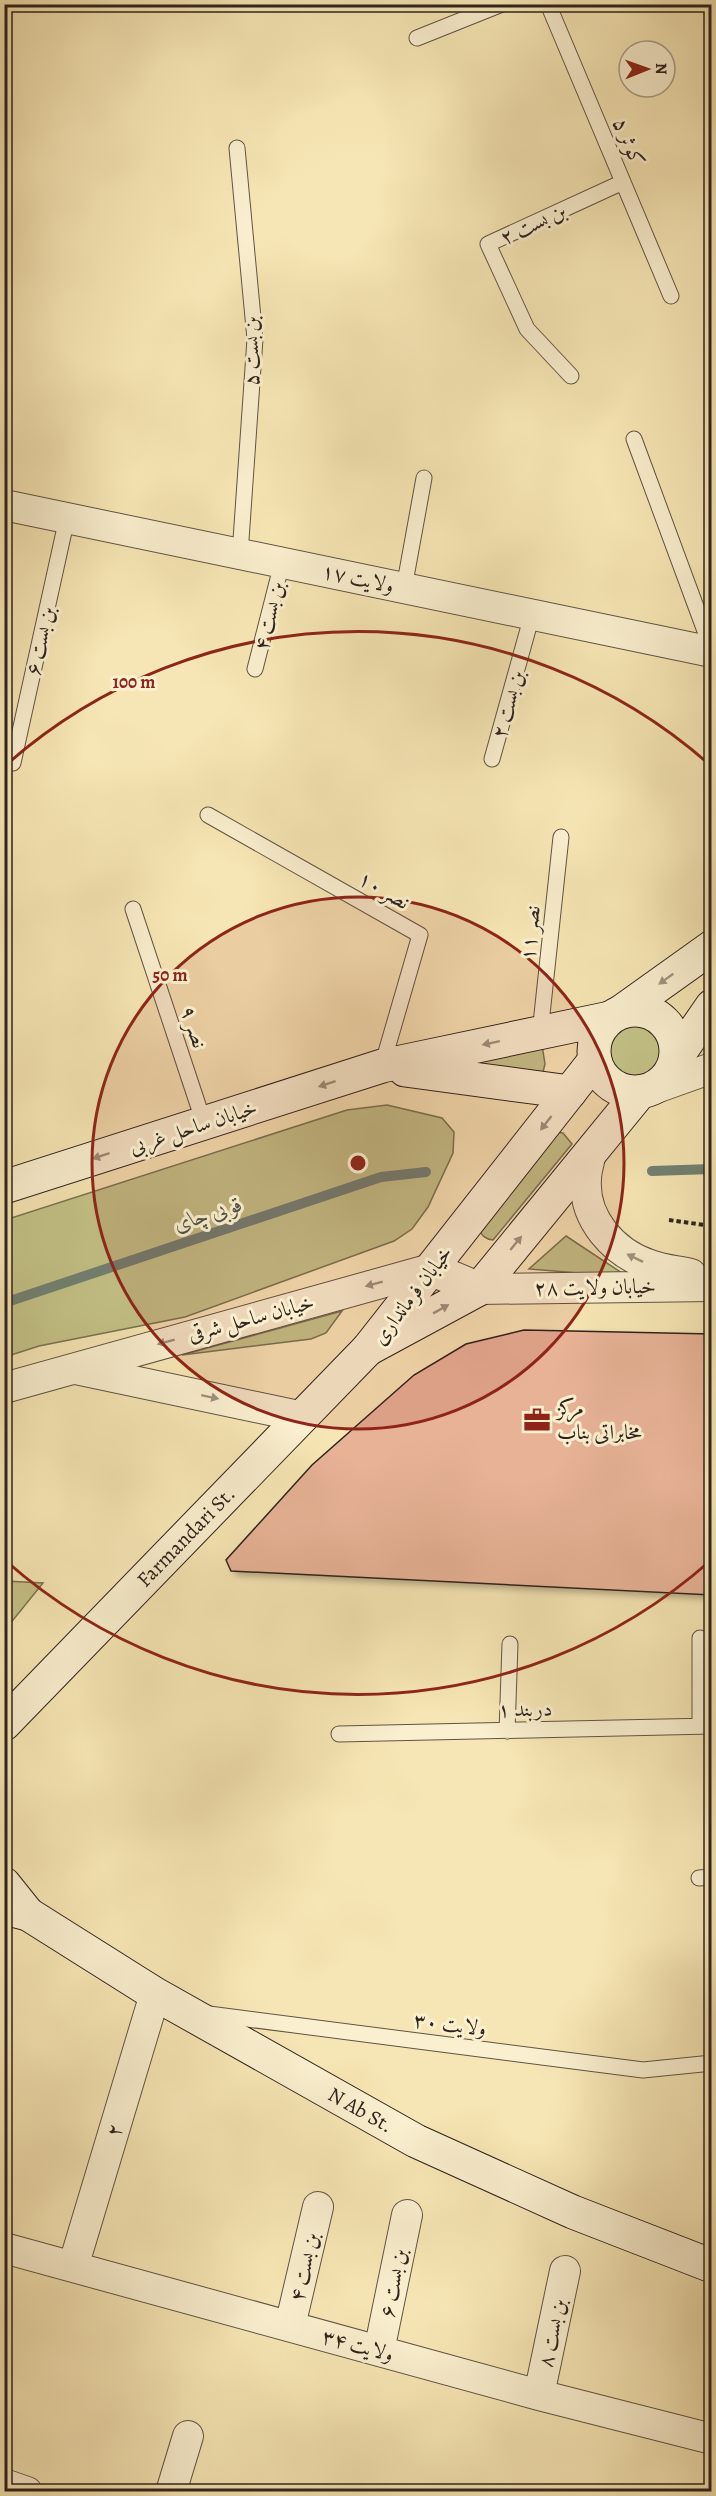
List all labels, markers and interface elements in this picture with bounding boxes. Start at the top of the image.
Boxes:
north arrow [617,39,677,99]
text: N [650,63,672,75]
street label: کوثر ۵ [606,113,652,171]
street label: بن بست ۲ [495,197,571,251]
street label: بن بست ۵ [237,316,265,386]
street label: ولایت ۱۷ [319,557,397,599]
street label: بن بست ۴ [247,579,291,653]
street label: بن بست ۶ [19,604,62,678]
street label: بن بست ۲ [485,666,531,741]
text: 100 m [113,670,155,694]
street label: نصر ۱۰ [353,864,415,916]
street label: نصر ۱۱ [513,904,547,962]
text: 50 m [153,963,187,987]
one-way arrow [659,973,674,985]
street label: نصر ۹ [174,1002,214,1052]
one-way arrow [482,1039,501,1048]
one-way arrow [318,1080,336,1089]
street label: خیابان ساحل غربی [125,1093,261,1162]
one-way arrow [540,1115,552,1130]
one-way arrow [92,1152,110,1161]
centre of rings [348,1153,368,1173]
water label: قوبی چای [170,1189,247,1240]
one-way arrow [509,1236,521,1251]
street label: خیابان فرمانداری [365,1240,459,1350]
one-way arrow [627,1253,644,1263]
street label: خیابان ولایت ۲۸ [534,1272,656,1302]
one-way arrow [365,1280,383,1290]
street label: خیابان ساحل شرقی [185,1288,317,1349]
one-way arrow [433,1304,450,1314]
one-way arrow [157,1337,175,1347]
one-way arrow [201,1393,220,1402]
place label: مرکز مخابراتی بناب [555,1394,642,1446]
office icon: مرکز مخابراتی بناب [522,1405,552,1435]
street label: Farmandari St. [130,1480,241,1593]
street label: دربند ۱ [497,1695,553,1723]
street label: ولایت ۳۰ [412,2006,488,2042]
street label: N Ab St. [323,2080,398,2139]
street label: ۲ [99,2120,129,2140]
street label: بن بست ۴ [283,2230,326,2304]
street label: بن بست ۶ [373,2246,413,2320]
street label: بن بست ۸ [531,2296,573,2370]
street label: ولایت ۳۴ [319,2322,397,2368]

